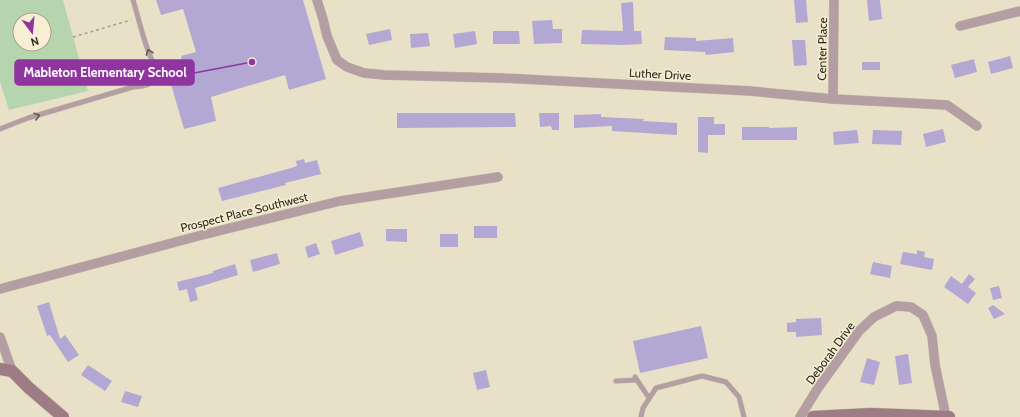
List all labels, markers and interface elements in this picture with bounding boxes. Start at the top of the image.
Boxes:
north arrow [12,12,52,52]
street label: Center Place [814,17,830,81]
text: N [29,34,40,49]
one-way arrow [145,49,154,56]
callout: Mableton Elementary School [15,60,194,85]
text: Mableton Elementary School [23,64,187,80]
street label: Luther Drive [628,65,692,83]
one-way arrow [33,112,40,121]
street label: Prospect Place Southwest [179,189,309,235]
street label: Deborah Drive [802,319,858,387]

